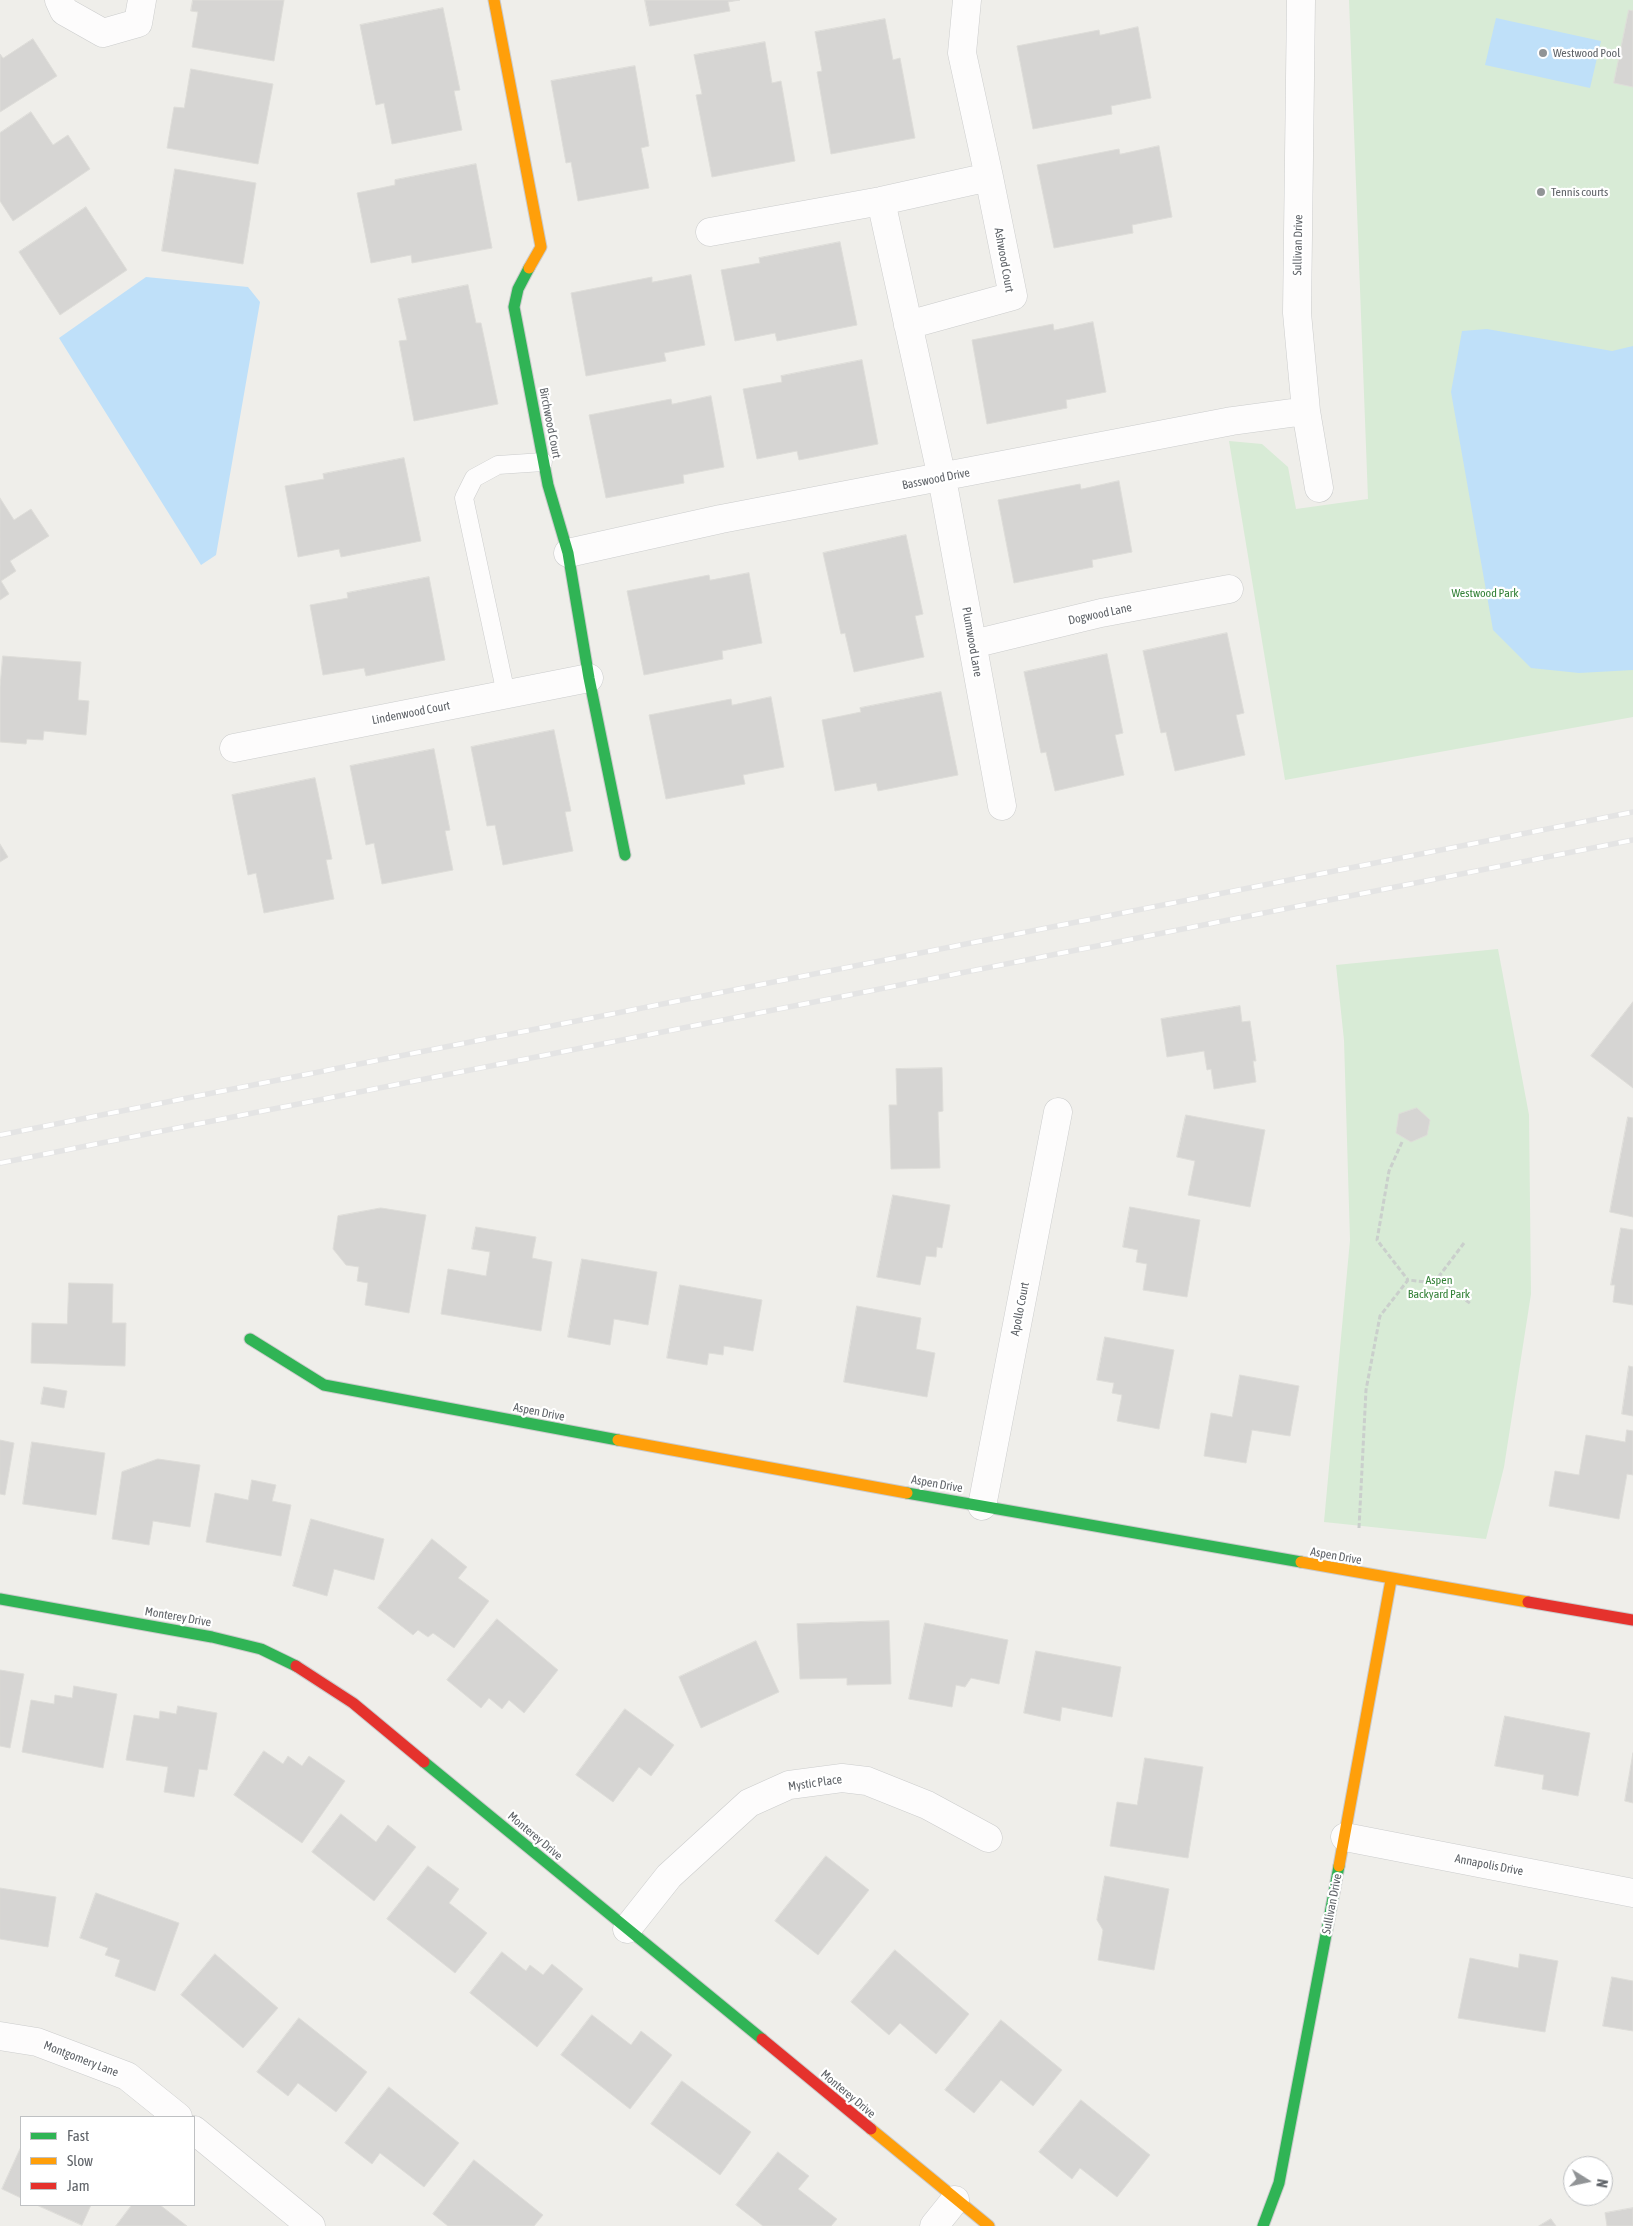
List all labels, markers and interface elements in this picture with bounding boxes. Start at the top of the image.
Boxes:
place label: Westwood Pool [1553,46,1620,60]
marker: Westwood Pool [1537,47,1549,59]
place label: Tennis courts [1551,185,1608,199]
marker: Tennis courts [1535,186,1547,198]
street label: Sullivan Drive [1290,214,1306,276]
street label: Ashwood Court [991,227,1017,293]
street label: Birchwood Court [536,386,564,460]
street label: Basswood Drive [901,465,971,493]
park label: Westwood Park [1451,586,1519,600]
street label: Dogwood Lane [1067,600,1133,628]
street label: Plumwood Lane [959,606,985,678]
street label: Lindenwood Court [371,698,451,728]
park label: Aspen Backyard Park [1408,1273,1470,1301]
street label: Apollo Court [1008,1281,1032,1337]
street label: Aspen Drive [512,1400,566,1424]
street label: Aspen Drive [910,1472,964,1496]
street label: Aspen Drive [1309,1544,1363,1568]
street label: Monterey Drive [144,1604,212,1630]
street label: Mystic Place [787,1772,843,1794]
street label: Monterey Drive [505,1809,565,1863]
street label: Annapolis Drive [1453,1851,1525,1879]
street label: Sullivan Drive [1319,1873,1345,1935]
street label: Montgomery Lane [41,2038,121,2080]
street label: Monterey Drive [818,2067,878,2121]
legend [20,2116,195,2206]
text: Fast [67,2127,89,2144]
text: Slow [67,2152,93,2169]
north arrow [1563,2156,1613,2206]
text: Jam [67,2177,90,2194]
text: N [1593,2178,1610,2189]

